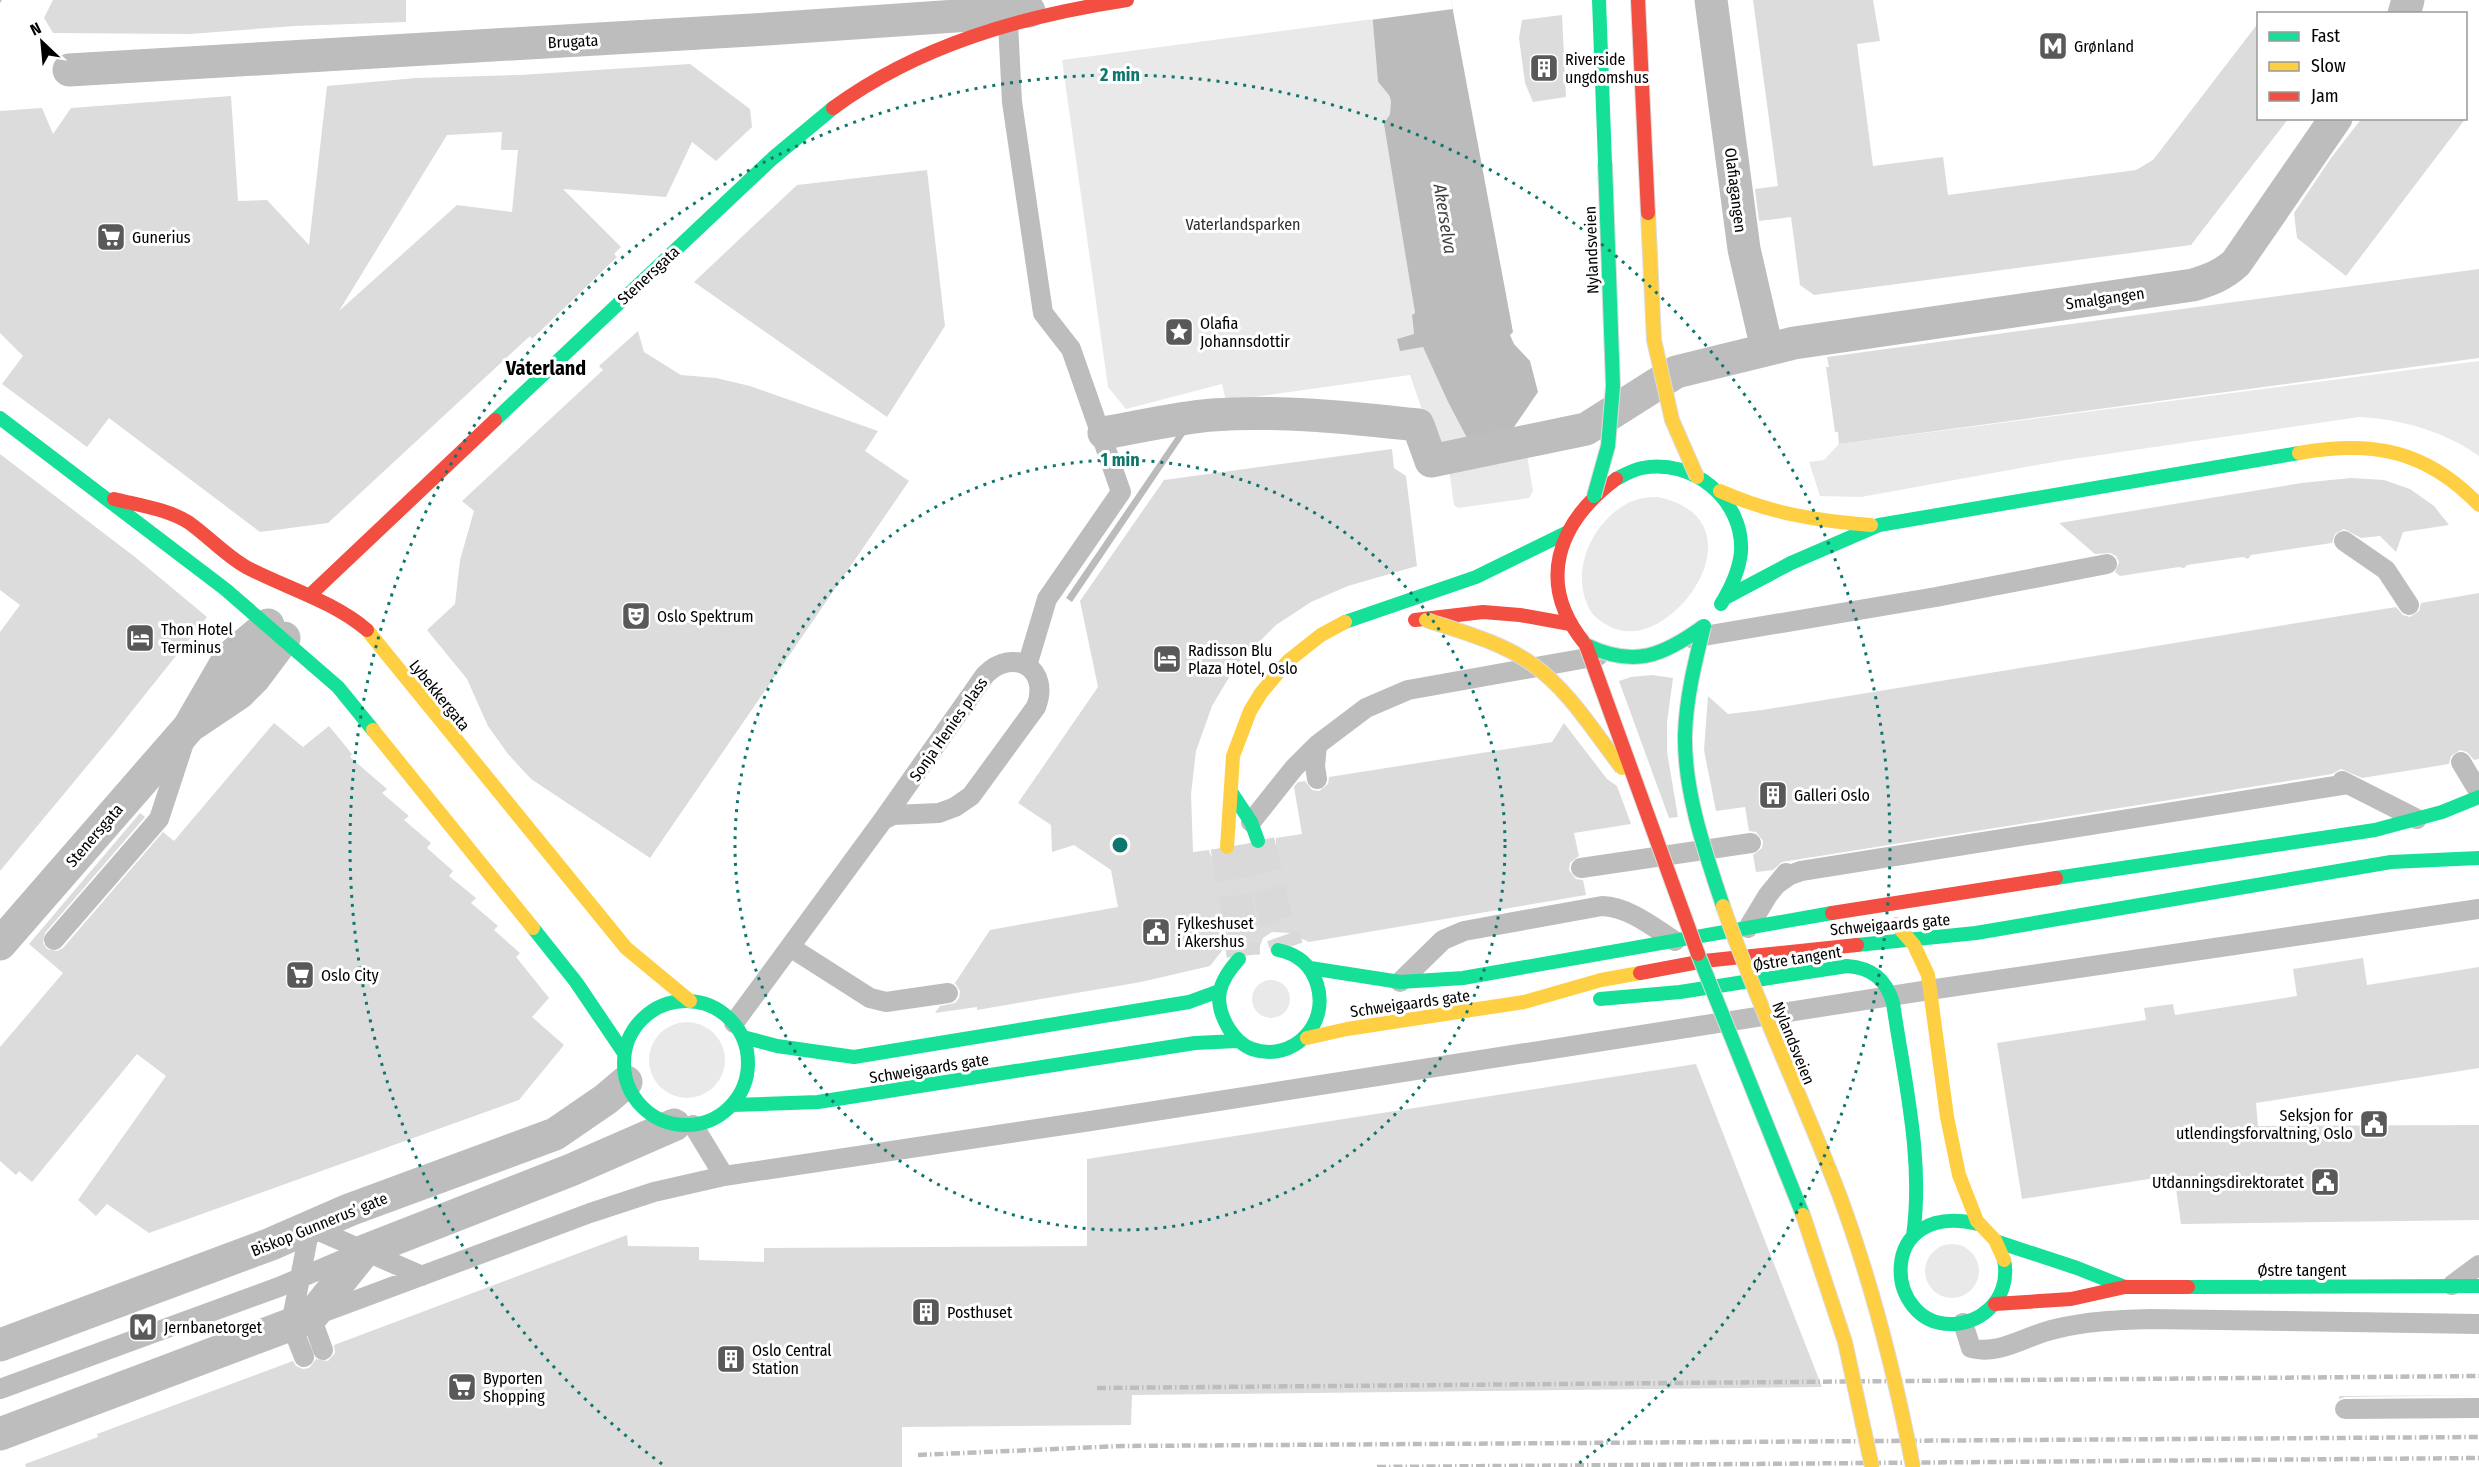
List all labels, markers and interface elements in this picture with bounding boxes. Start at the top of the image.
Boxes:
north arrow [12,12,72,72]
legend [2257,12,2467,120]
text: N [27,18,44,40]
text: Fast [2311,25,2340,47]
metro station icon: Grønland [2037,30,2069,62]
street label: Brugata [547,31,599,52]
place label: Grønland [2074,37,2134,56]
place label: Riverside ungdomshus [1565,50,1649,87]
building icon: Riverside ungdomshus [1528,52,1560,84]
text: Slow [2311,55,2346,77]
text: 2 min [1099,64,1140,86]
text: Jam [2311,85,2339,107]
street label: Olafiagangen [1721,147,1750,233]
water label: Akerselva [1428,181,1461,256]
street label: Nylandsveien [1580,206,1603,294]
park label: Vaterlandsparken [1185,215,1301,234]
supermarket icon: Gunerius [95,221,127,253]
place label: Gunerius [132,228,191,247]
street label: Stenersgata [614,242,683,309]
street label: Smalgangen [2065,284,2146,313]
place label: Olafia Johannsdottir [1200,314,1290,351]
place icon: Olafia Johannsdottir [1163,316,1195,348]
district label: Vaterland [505,356,586,380]
text: 1 min [1100,449,1140,471]
theatre icon: Oslo Spektrum [620,600,652,632]
place label: Oslo Spektrum [657,607,754,626]
place label: Thon Hotel Terminus [161,620,233,657]
hotel icon: Thon Hotel Terminus [124,622,156,654]
place label: Radisson Blu Plaza Hotel, Oslo [1188,641,1298,678]
hotel icon: Radisson Blu Plaza Hotel, Oslo [1151,643,1183,675]
street label: Lybekkergata [405,656,474,735]
street label: Sonja Henies plass [905,673,992,785]
building icon: Galleri Oslo [1757,779,1789,811]
place label: Galleri Oslo [1794,786,1870,805]
street label: Stenersgata [62,800,127,871]
centre of rings [1110,835,1130,855]
street label: Schweigaards gate [1829,910,1951,939]
place label: Fylkeshuset i Akershus [1177,914,1254,951]
public building icon: Fylkeshuset i Akershus [1140,916,1172,948]
street label: Østre tangent [1752,942,1843,975]
supermarket icon: Oslo City [284,959,316,991]
place label: Oslo City [321,966,380,985]
street label: Schweigaards gate [1349,986,1471,1021]
street label: Nylandsveien [1768,999,1819,1087]
street label: Schweigaards gate [868,1050,990,1087]
place label: Seksjon for utlendingsforvaltning, Oslo [2176,1106,2353,1143]
public building icon: Seksjon for utlendingsforvaltning, Oslo [2358,1108,2390,1140]
public building icon: Utdanningsdirektoratet [2309,1166,2341,1198]
place label: Utdanningsdirektoratet [2152,1173,2305,1192]
street label: Biskop Gunnerus’ gate [248,1188,390,1261]
street label: Østre tangent [2257,1261,2347,1280]
building icon: Posthuset [910,1296,942,1328]
place label: Posthuset [947,1303,1013,1322]
metro station icon: Jernbanetorget [127,1311,159,1343]
place label: Jernbanetorget [164,1318,263,1337]
place label: Oslo Central Station [752,1341,832,1378]
building icon: Oslo Central Station [715,1343,747,1375]
place label: Byporten Shopping [483,1369,545,1406]
supermarket icon: Byporten Shopping [446,1371,478,1403]

